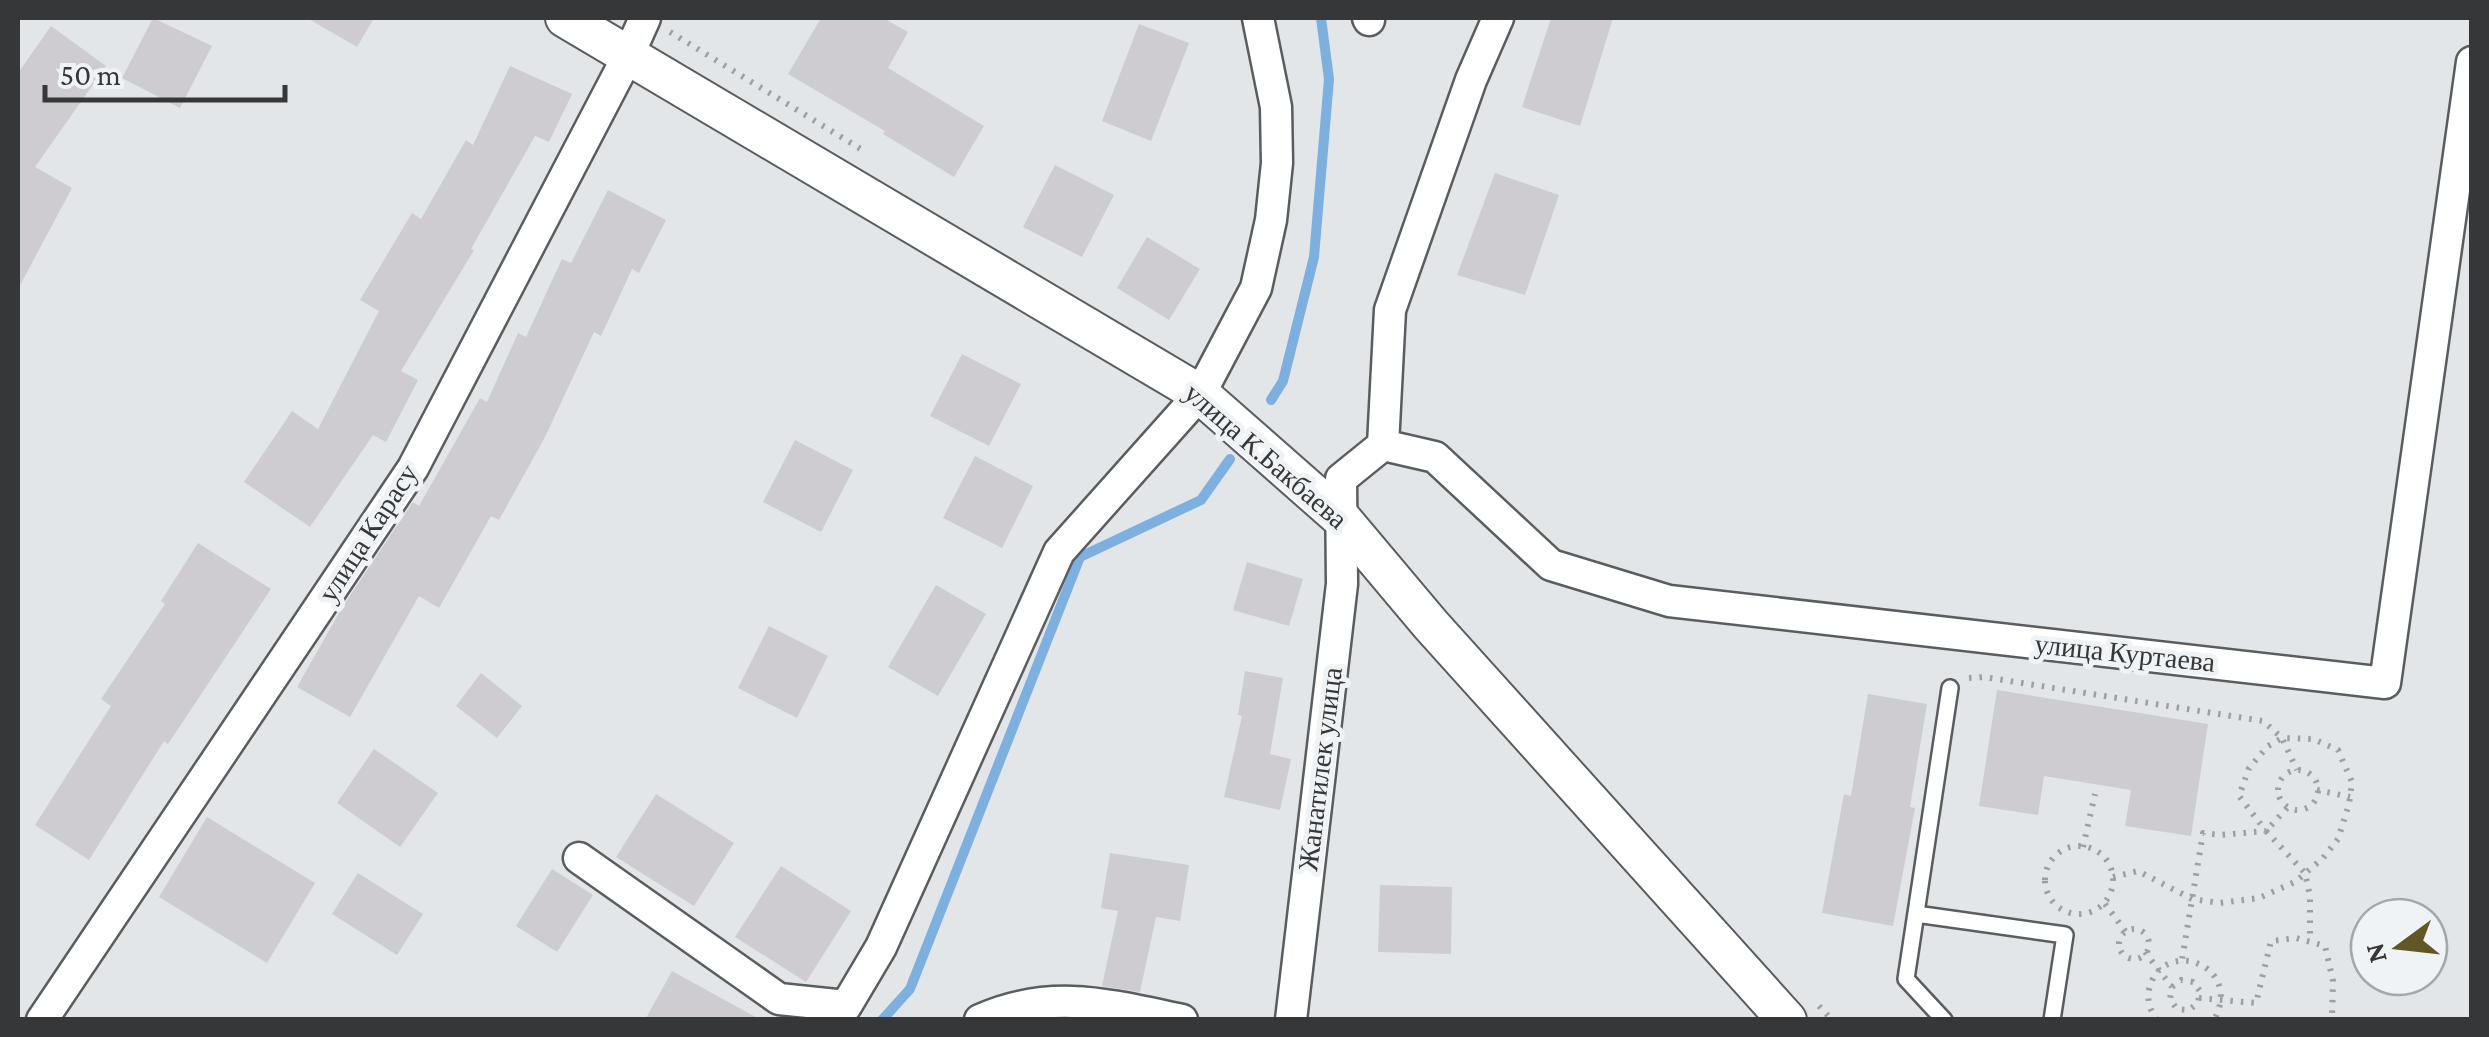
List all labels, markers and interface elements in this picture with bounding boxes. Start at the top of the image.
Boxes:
scale bar [45,40,285,102]
text: 50 m [60,58,121,91]
street label: улица К.Бакбаева [1178,377,1354,535]
street label: улица Карасу [312,458,424,608]
street label: улица Куртаева [2033,628,2217,678]
street label: Жанатилек улица [1292,665,1348,873]
north arrow [2349,897,2449,997]
text: N [2358,940,2393,967]

